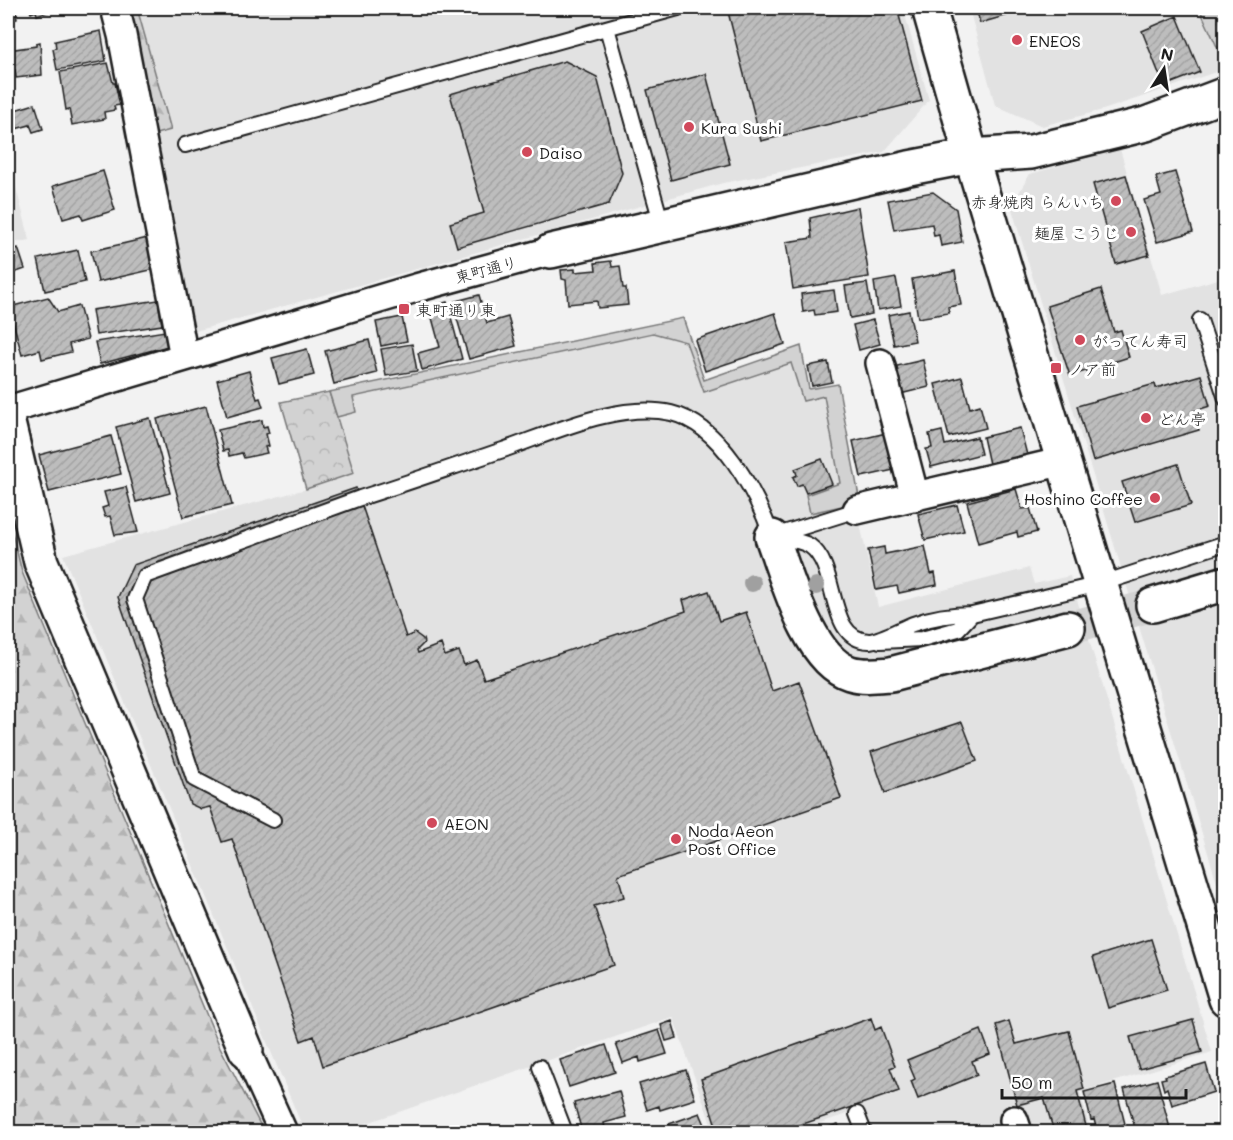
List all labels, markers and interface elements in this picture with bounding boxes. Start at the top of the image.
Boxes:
place label: ENEOS [1029,30,1081,51]
marker: ENEOS [1010,33,1024,47]
north arrow [1134,39,1194,99]
text: N [1159,42,1175,65]
place label: Kura Sushi [701,117,782,138]
marker: Kura Sushi [682,120,696,134]
place label: Daiso [539,142,582,163]
marker: Daiso [520,145,534,159]
place label: 赤身焼肉 らんいち [971,191,1104,212]
marker: 赤身焼肉 らんいち [1109,194,1123,208]
place label: 麺屋 こうじ [1034,222,1119,243]
marker: 麺屋 こうじ [1124,225,1138,239]
street label: 東町通り [452,251,520,287]
place label: 東町通り東 [416,299,496,320]
marker: 東町通り東 [397,302,411,316]
place label: がってん寿司 [1092,330,1188,351]
marker: がってん寿司 [1073,333,1087,347]
place label: ノア前 [1068,358,1116,379]
marker: ノア前 [1049,361,1063,375]
place label: どん亭 [1158,408,1206,429]
marker: どん亭 [1139,411,1153,425]
place label: Hoshino Coffee [1024,488,1143,509]
marker: Hoshino Coffee [1148,491,1162,505]
place label: AEON [444,813,489,834]
marker: AEON [425,816,439,830]
place label: Noda Aeon Post Office [688,820,777,859]
marker: Noda Aeon Post Office [669,832,683,846]
scale bar [1002,1062,1186,1100]
text: 50 m [1011,1070,1053,1094]

